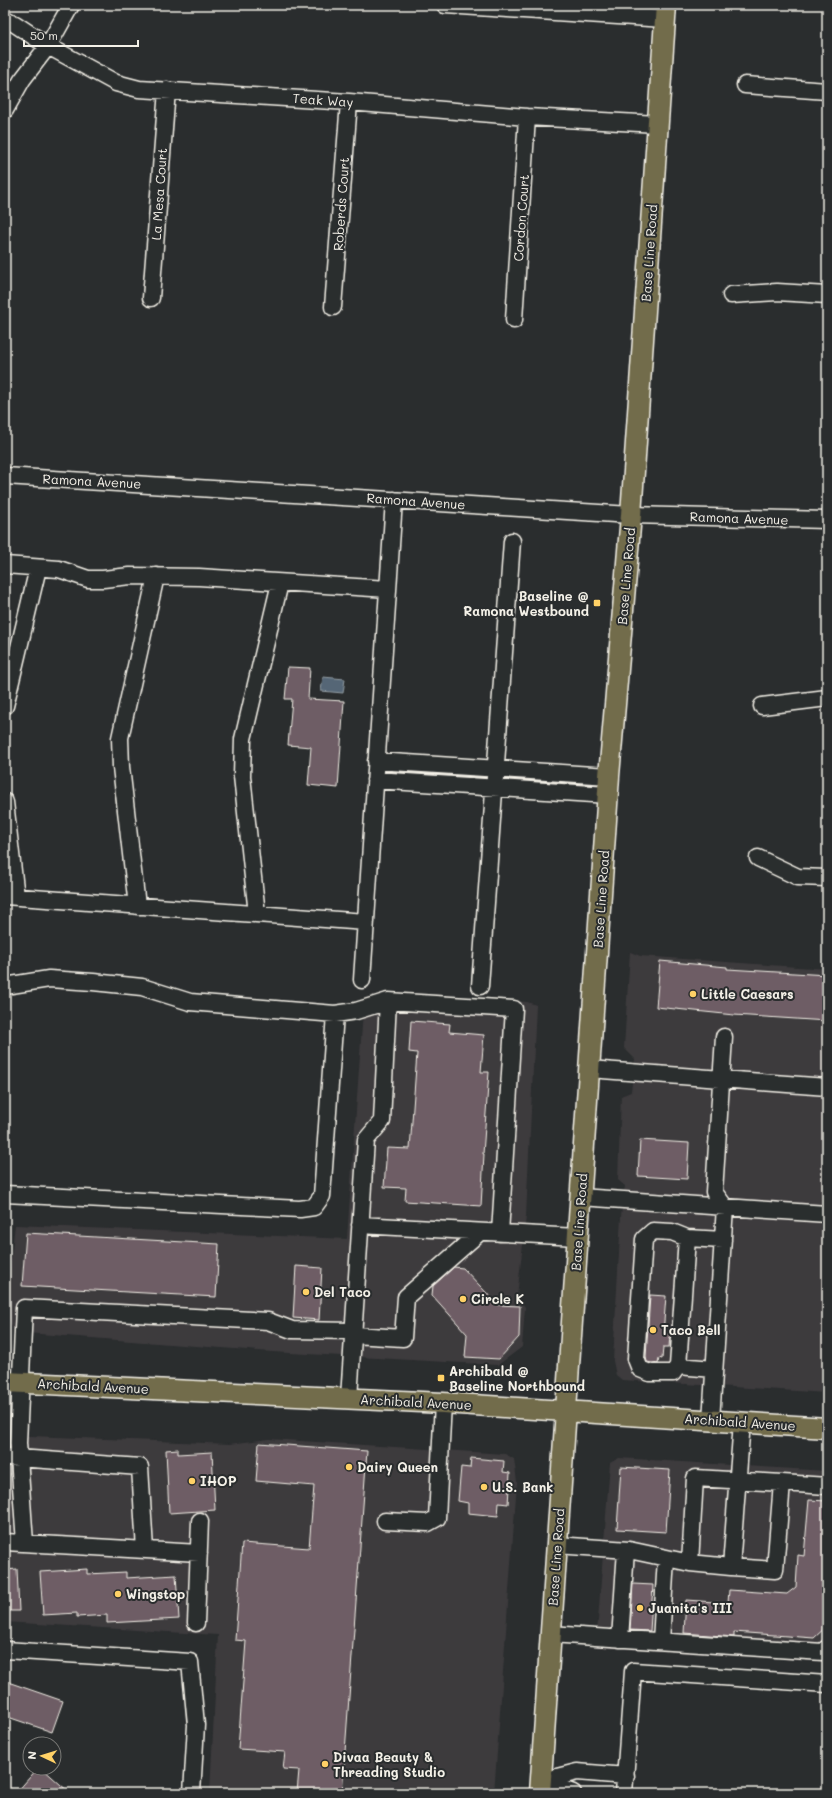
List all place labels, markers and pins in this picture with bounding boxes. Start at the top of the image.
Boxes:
place label: Baseline @ Ramona Westbound [463,587,589,619]
marker: Baseline @ Ramona Westbound [592,598,602,608]
place label: Little Caesars [701,985,794,1002]
marker: Little Caesars [688,989,698,999]
place label: Del Taco [314,1283,371,1300]
marker: Del Taco [301,1287,311,1297]
place label: Circle K [471,1290,525,1307]
marker: Circle K [458,1294,468,1304]
place label: Taco Bell [661,1321,721,1338]
marker: Taco Bell [648,1325,658,1335]
place label: Archibald @ Baseline Northbound [449,1362,585,1394]
marker: Archibald @ Baseline Northbound [436,1373,446,1383]
place label: Dairy Queen [357,1458,438,1476]
marker: Dairy Queen [344,1462,354,1472]
place label: IHOP [200,1472,237,1489]
marker: IHOP [187,1476,197,1486]
place label: U.S. Bank [492,1478,553,1495]
marker: U.S. Bank [479,1482,489,1492]
place label: Wingstop [126,1585,185,1602]
marker: Wingstop [113,1589,123,1599]
place label: Juanita's III [648,1599,733,1616]
marker: Juanita's III [635,1603,645,1613]
place label: Divaa Beauty & Threading Studio [333,1748,445,1780]
marker: Divaa Beauty & Threading Studio [320,1759,330,1769]

